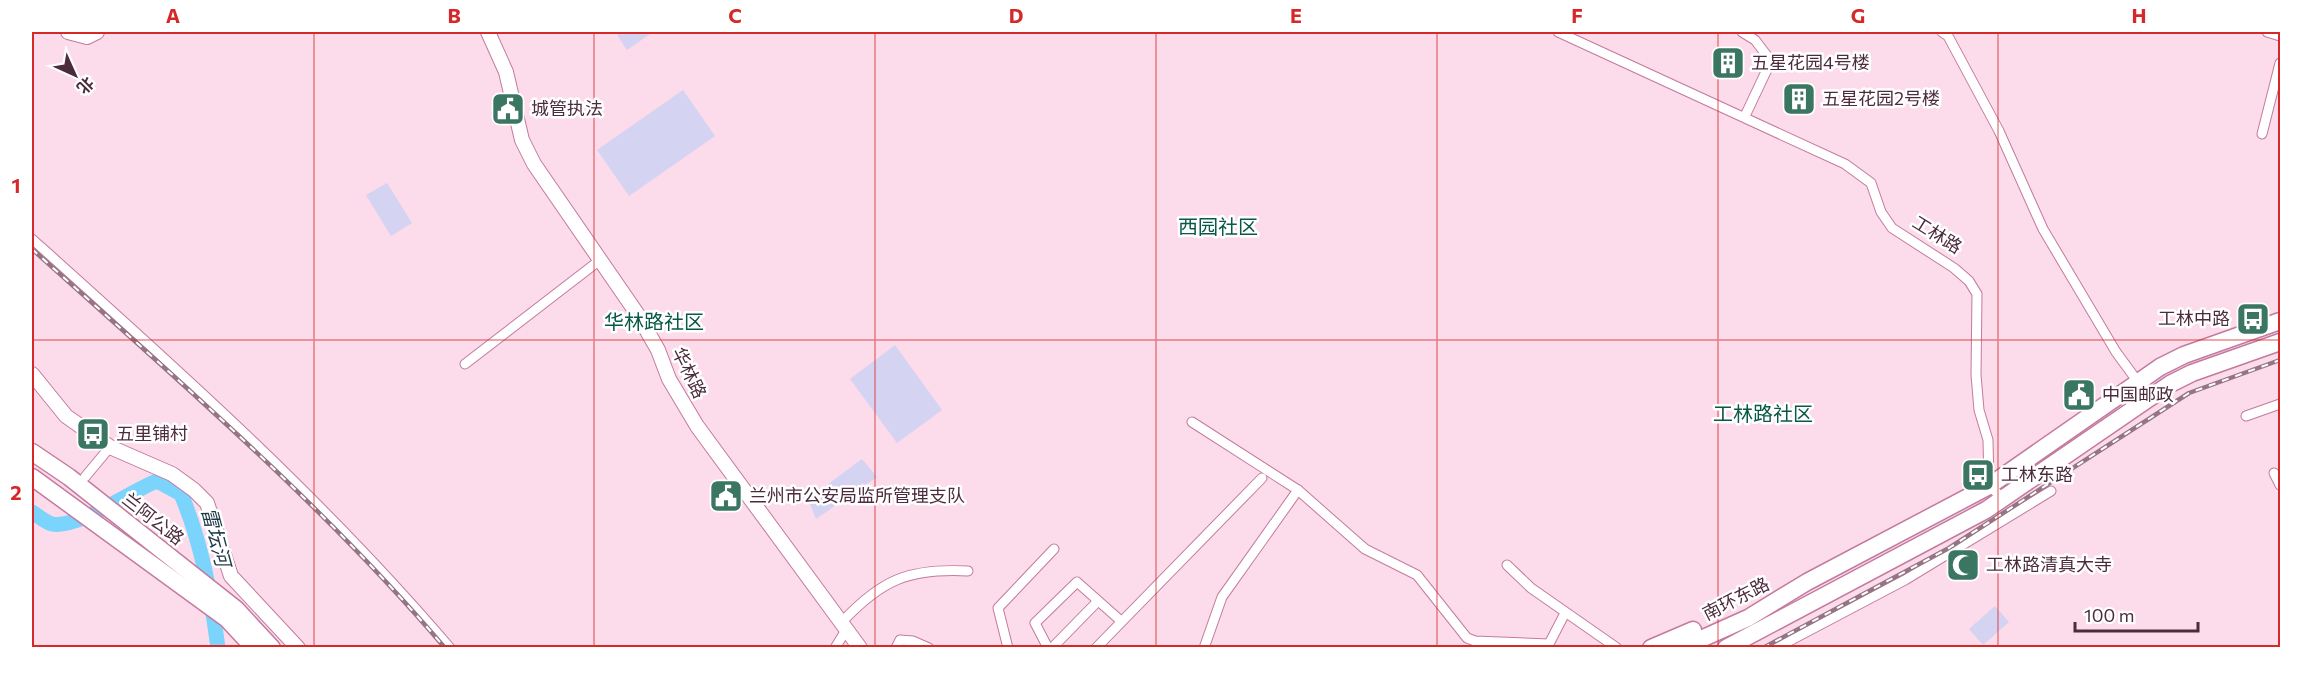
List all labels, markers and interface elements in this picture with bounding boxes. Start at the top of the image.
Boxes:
text: A [166,3,180,27]
text: B [447,3,461,27]
text: C [728,3,742,27]
text: D [1009,3,1023,27]
text: E [1290,3,1302,27]
text: F [1571,3,1583,27]
text: G [1851,3,1865,27]
text: H [2132,3,2147,27]
north arrow [45,45,105,105]
building icon: 五星花园4号楼 [1710,45,1746,81]
place label: 五星花园4号楼 [1751,51,1870,73]
text: 北 [74,74,98,98]
building icon: 五星花园2号楼 [1781,81,1817,117]
place label: 五星花园2号楼 [1822,87,1940,109]
public building icon: 城管执法 [490,91,526,127]
place label: 城管执法 [531,97,603,119]
text: 1 [11,173,21,197]
street label: 工林路 [1909,211,1966,258]
district label: 西园社区 [1178,214,1258,238]
bus stop icon: 工林中路 [2235,301,2271,337]
place label: 工林中路 [2158,307,2230,329]
district label: 华林路社区 [604,309,704,333]
street label: 华林路 [668,343,712,402]
public building icon: 中国邮政 [2061,377,2097,413]
place label: 中国邮政 [2102,383,2174,405]
district label: 工林路社区 [1713,401,1813,425]
bus stop icon: 五里铺村 [75,416,111,452]
place label: 五里铺村 [116,422,188,444]
bus stop icon: 工林东路 [1960,457,1996,493]
place label: 工林东路 [2001,463,2073,485]
public building icon: 兰州市公安局监所管理支队 [708,478,744,514]
text: 2 [10,480,22,504]
place label: 兰州市公安局监所管理支队 [749,484,965,506]
street label: 兰阿公路 [118,487,189,549]
water label: 雷坛河 [198,505,237,573]
mosque icon: 工林路清真大寺 [1945,547,1981,583]
place label: 工林路清真大寺 [1986,553,2112,575]
street label: 南环东路 [1698,572,1773,624]
scale bar [2075,595,2198,633]
text: 100 m [2084,604,2134,626]

